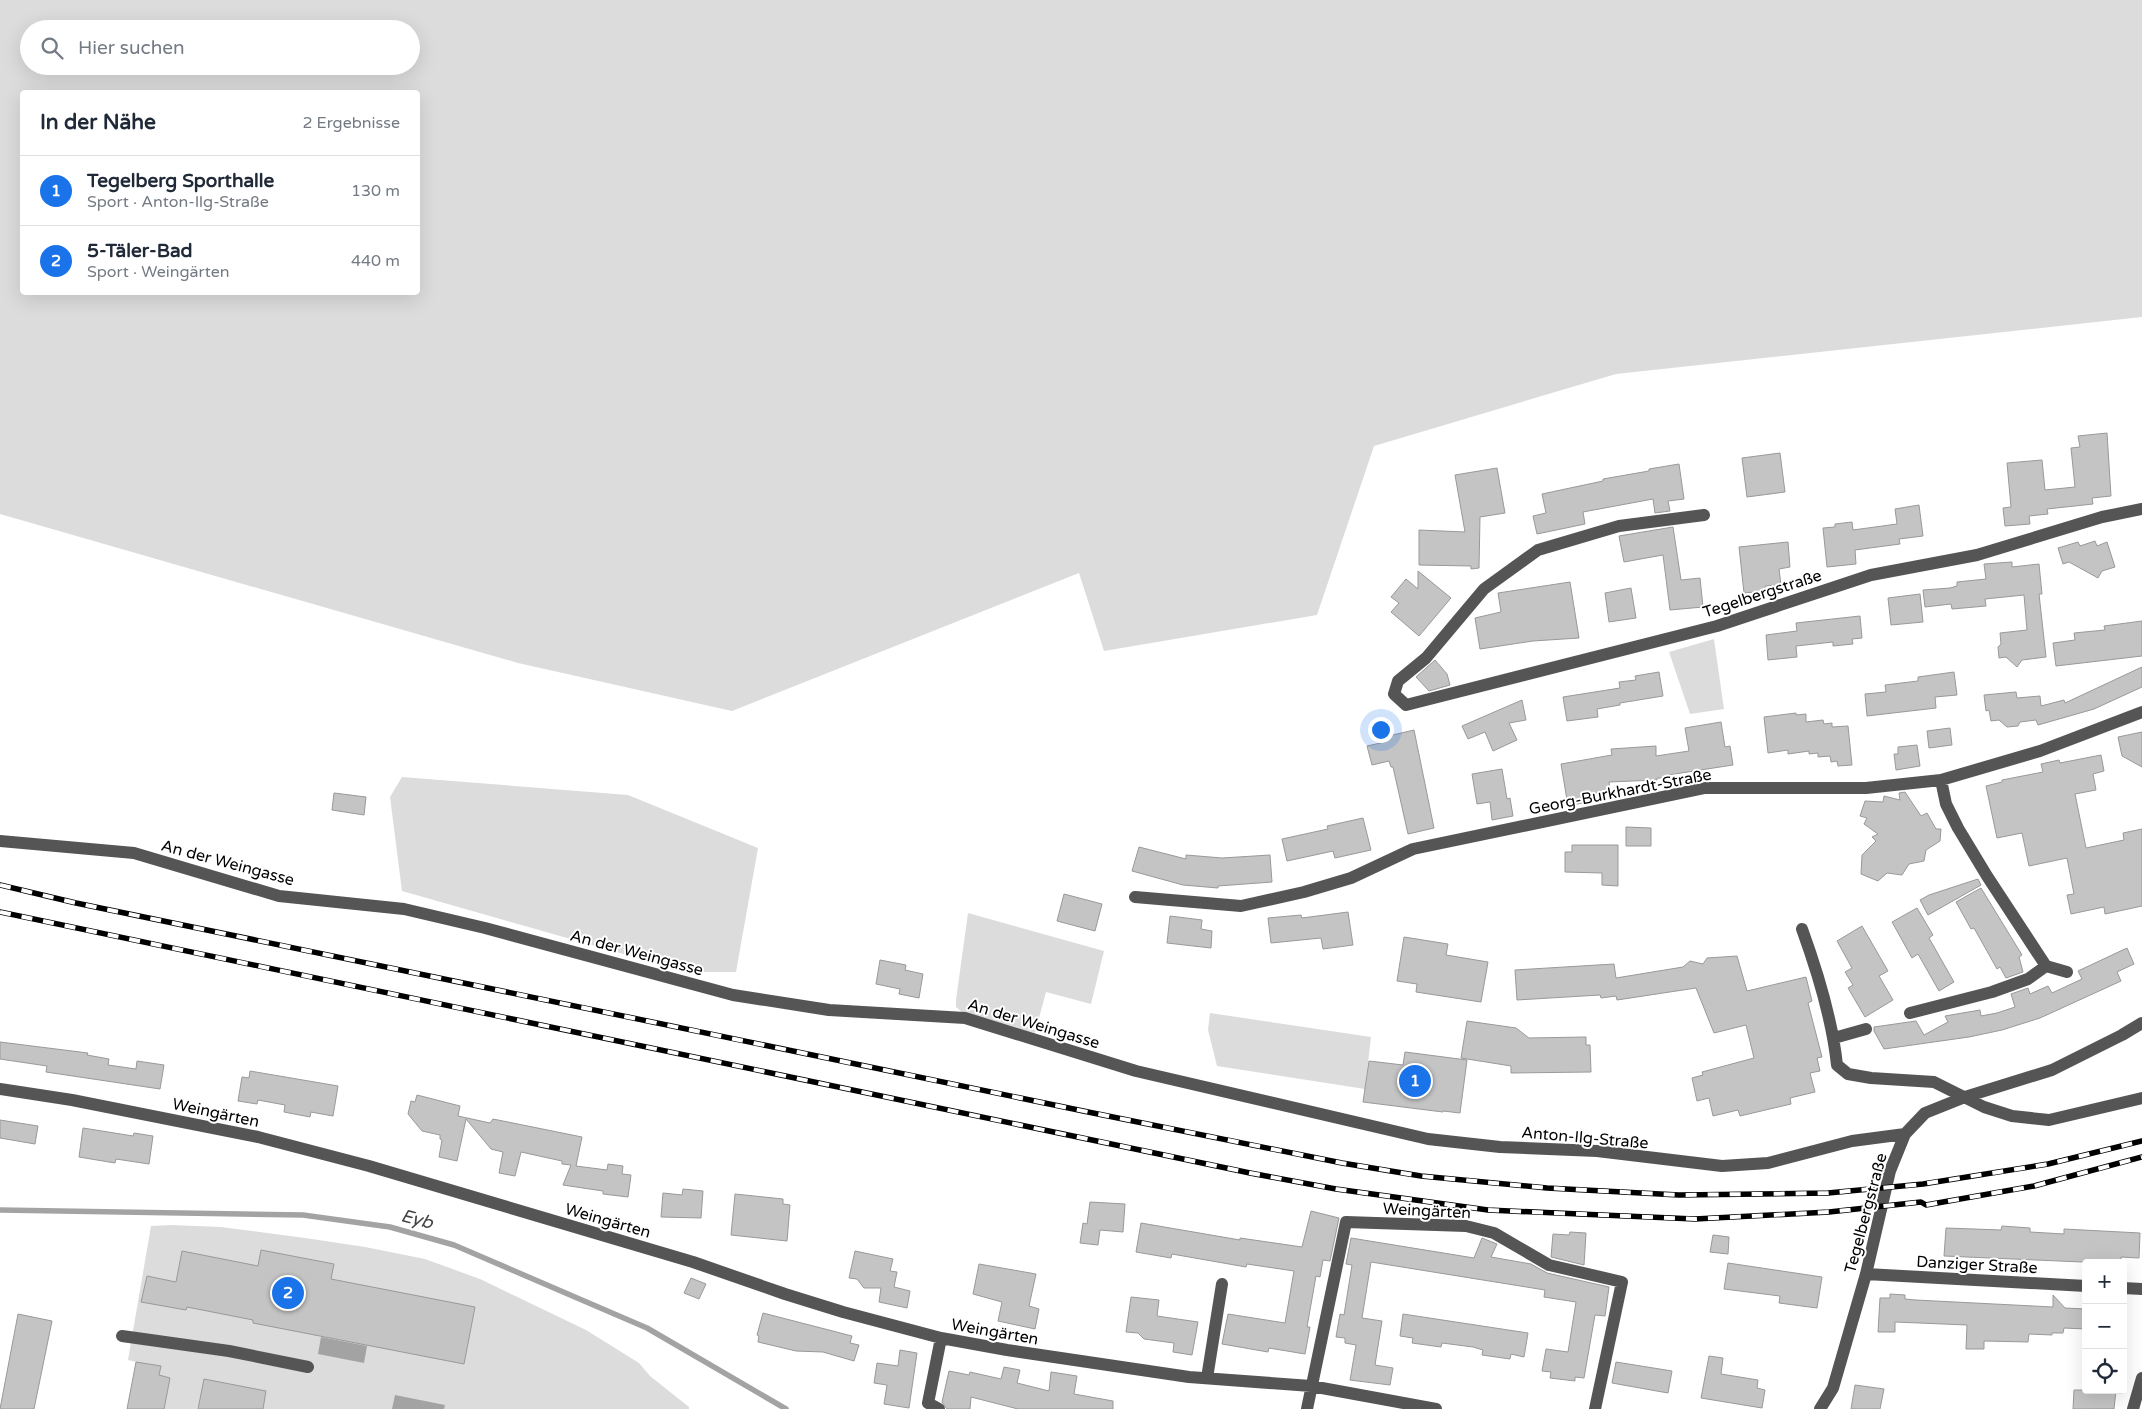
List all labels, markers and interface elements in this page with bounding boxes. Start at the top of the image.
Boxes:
search box [20,20,420,75]
icon: search [38,34,66,62]
text: Hier suchen [78,37,185,59]
text: In der Nähe [40,110,156,135]
text: 2 Ergebnisse [302,113,400,133]
text: Tegelberg Sporthalle [87,170,274,192]
text: 1 [51,181,61,201]
text: 130 m [351,181,400,201]
text: Sport · Anton-Ilg-Straße [87,192,269,212]
text: 5-Täler-Bad [87,240,193,262]
text: 2 [51,251,61,271]
text: 440 m [351,251,400,271]
text: Sport · Weingärten [87,262,230,282]
street label: Tegelbergstraße [1700,565,1824,623]
your location [1368,717,1394,743]
street label: Georg-Burkhardt-Straße [1527,764,1713,820]
street label: An der Weingasse [159,836,296,890]
street label: An der Weingasse [568,926,705,980]
street label: An der Weingasse [965,994,1102,1054]
pin: 1 [1399,1062,1431,1100]
street label: Weingärten [171,1094,261,1132]
street label: Anton-Ilg-Straße [1520,1122,1649,1154]
street label: Tegelbergstraße [1840,1151,1892,1276]
street label: Weingärten [563,1199,653,1243]
street label: Weingärten [1382,1199,1472,1223]
water label: Eyb [399,1204,437,1234]
street label: Danziger Straße [1916,1252,2038,1278]
map controls [2082,1259,2127,1394]
button: + [2082,1259,2127,1304]
pin: 2 [272,1274,304,1312]
button: − [2082,1304,2127,1349]
street label: Weingärten [950,1314,1040,1349]
button: locate [2082,1349,2127,1394]

